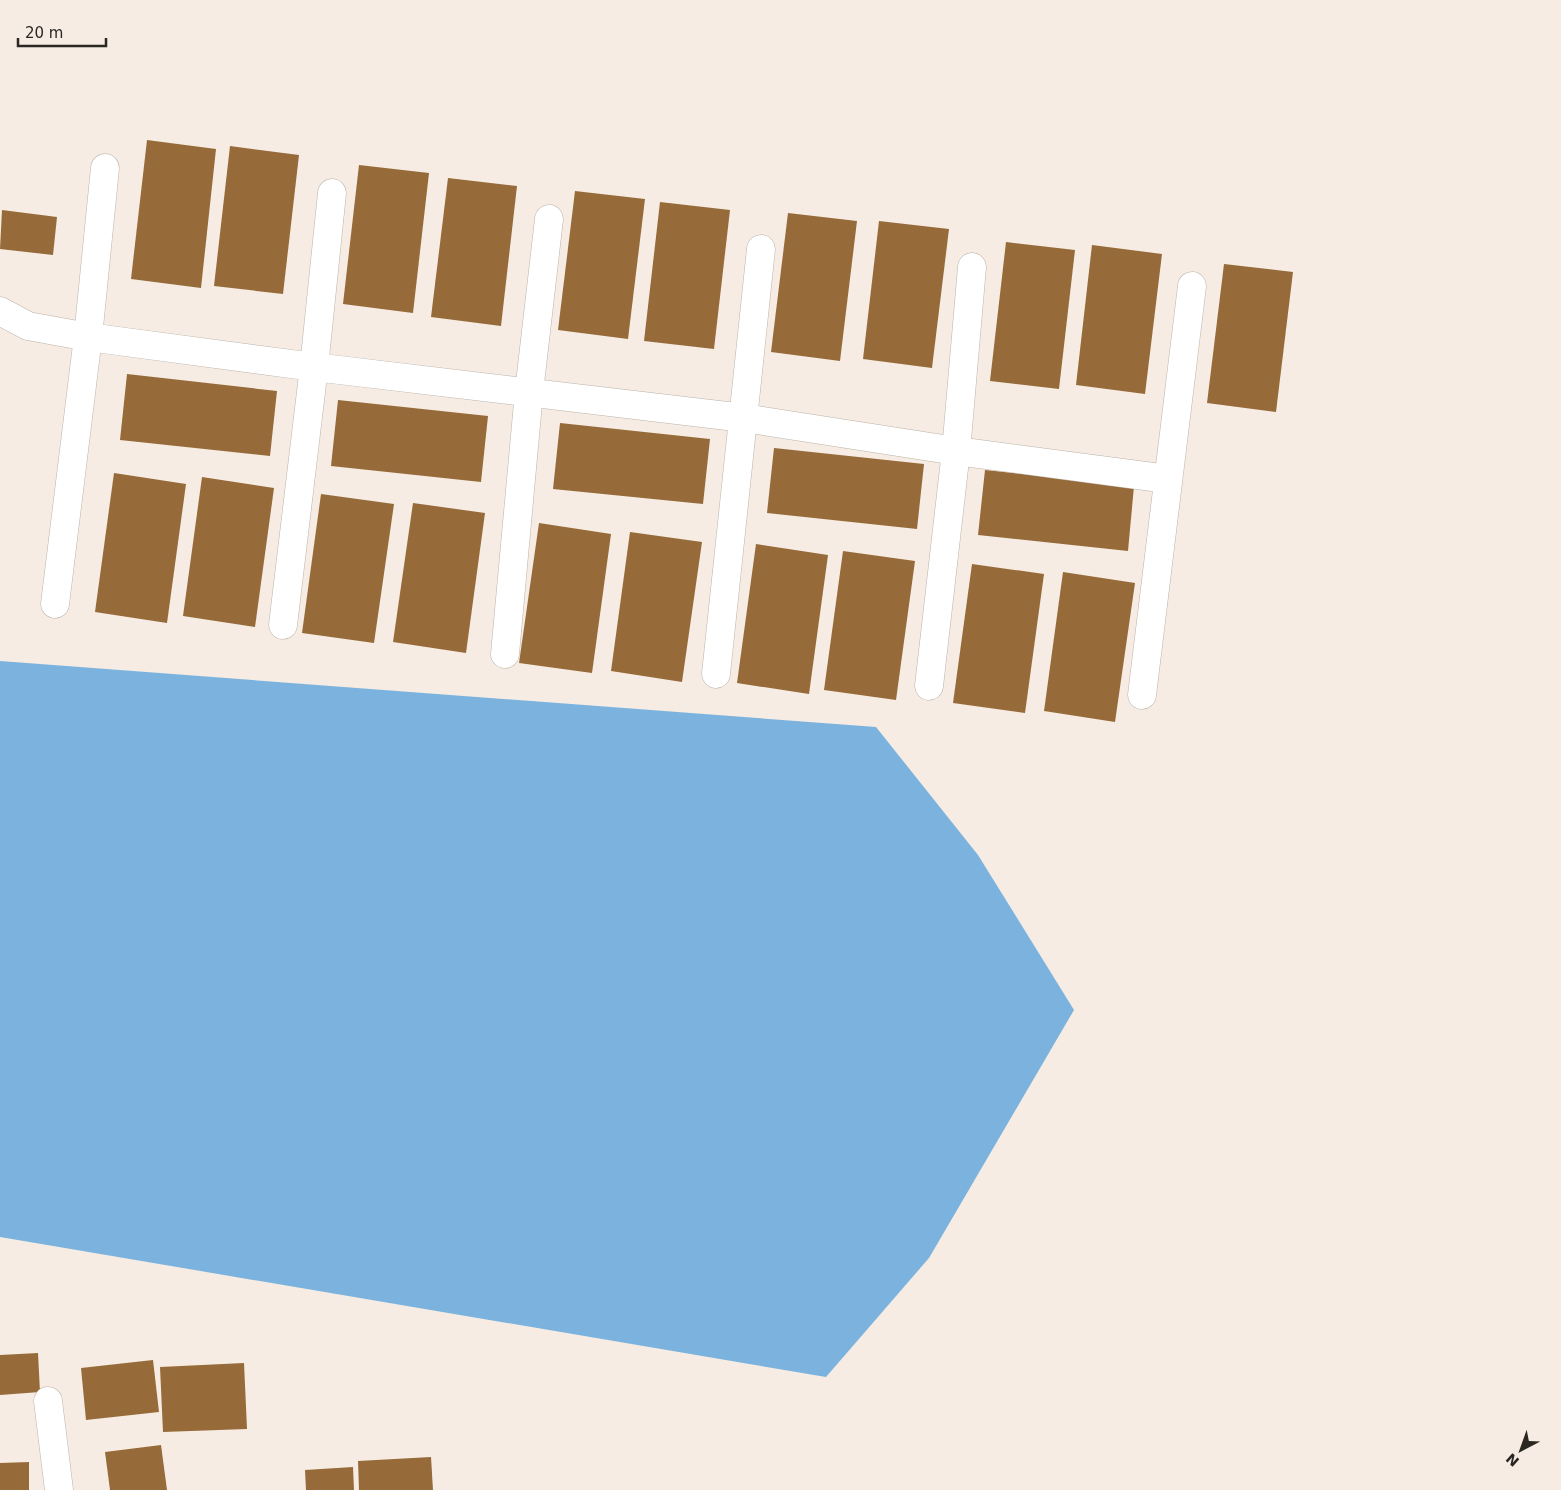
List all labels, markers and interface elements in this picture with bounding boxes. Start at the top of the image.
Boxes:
scale bar [18,15,105,47]
text: 20 m [25,24,63,42]
north arrow [1496,1425,1546,1475]
text: N [1503,1450,1522,1470]

